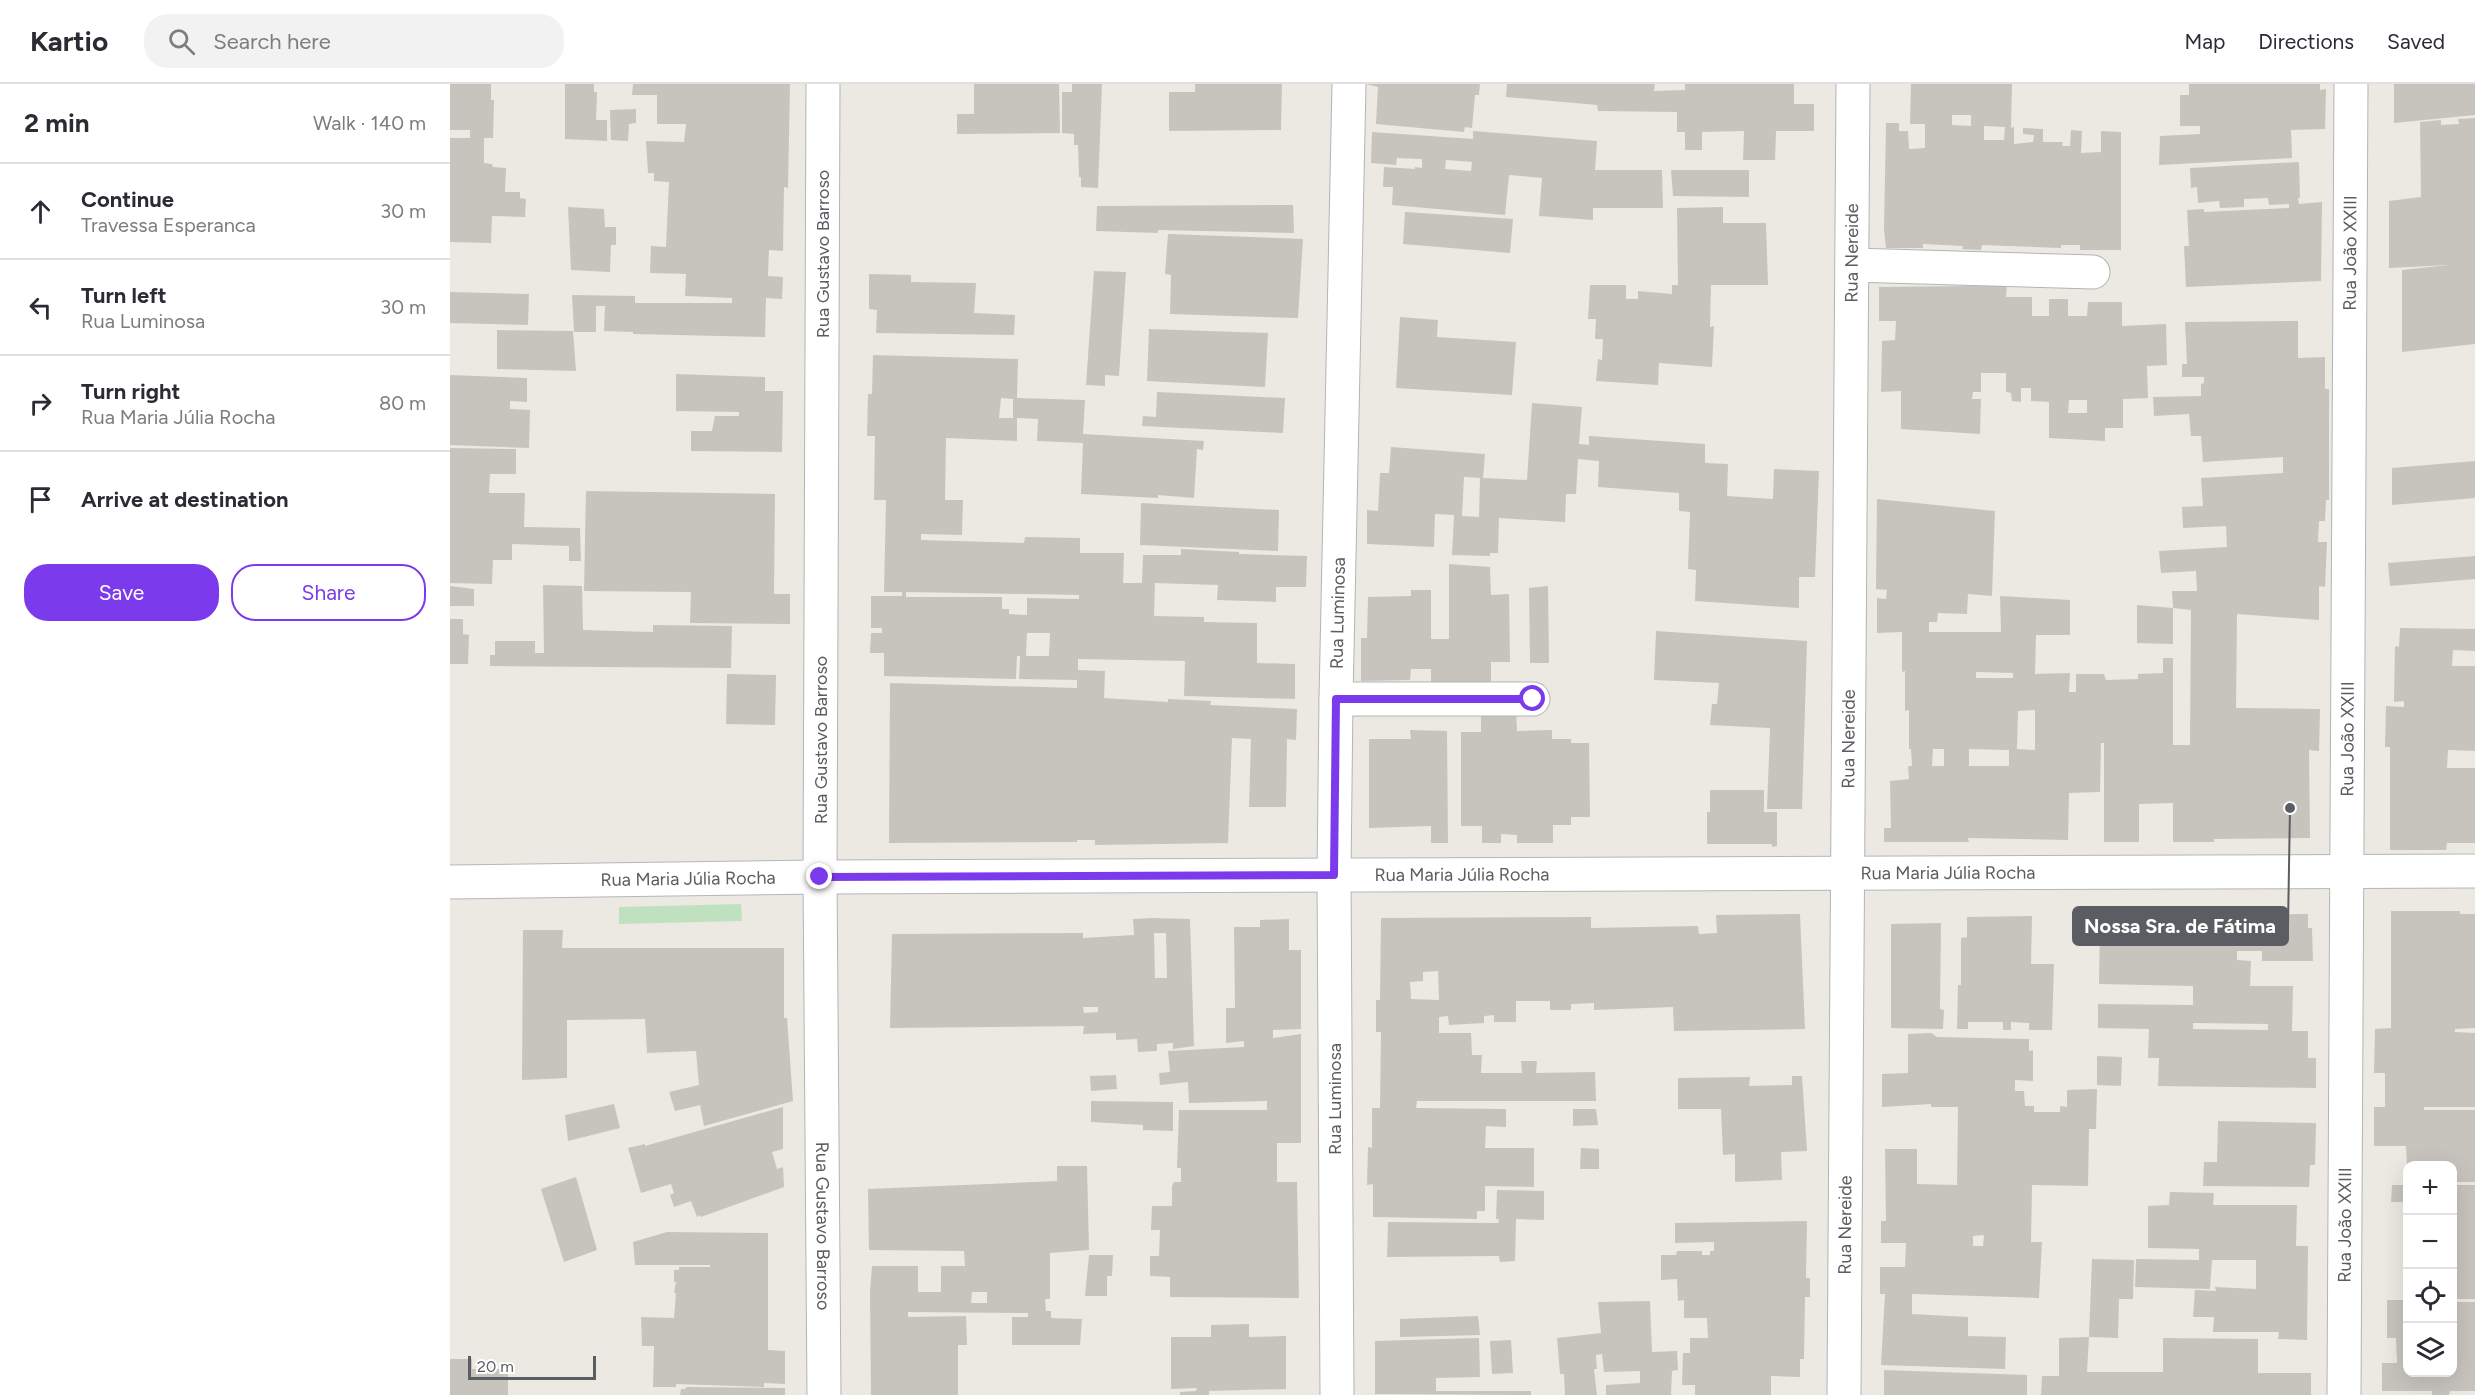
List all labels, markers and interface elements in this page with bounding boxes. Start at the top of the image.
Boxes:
search box [144,14,564,68]
text: Kartio [30,24,108,58]
icon: search [165,25,198,58]
text: Search here [213,28,331,55]
text: Map [2184,29,2225,54]
text: Directions [2258,29,2354,54]
text: Saved [2387,29,2445,54]
text: 2 min [24,107,90,139]
text: Walk · 140 m [313,111,426,135]
street label: Rua Gustavo Barroso [812,170,834,338]
text: Continue [81,186,174,213]
icon: ahead [24,195,57,228]
street label: Rua João XXIII [2339,195,2361,311]
text: 30 m [380,199,426,223]
street label: Rua Nereide [1840,203,1863,303]
text: Travessa Esperanca [81,213,256,237]
text: Turn left [81,282,167,309]
icon: left [24,291,57,324]
text: 30 m [380,295,426,319]
text: Rua Luminosa [81,309,205,333]
text: Turn right [81,378,180,405]
icon: right [24,387,57,420]
text: 80 m [379,391,426,415]
text: Rua Maria Júlia Rocha [81,405,275,429]
icon: arrive [24,483,57,516]
text: Arrive at destination [81,486,289,513]
street label: Rua Luminosa [1326,557,1350,669]
button: Save [24,564,219,621]
button: Share [231,564,426,621]
street label: Rua Gustavo Barroso [810,656,832,824]
street label: Rua João XXIII [2336,681,2359,797]
route start [1519,685,1545,711]
street label: Rua Nereide [1837,689,1860,789]
street label: Rua Maria Júlia Rocha [1860,862,2036,884]
route end [806,863,832,889]
street label: Rua Maria Júlia Rocha [1374,863,1550,886]
street label: Rua Maria Júlia Rocha [600,867,776,891]
callout: Nossa Sra. de Fátima [2073,907,2288,945]
text: Nossa Sra. de Fátima [2084,914,2276,938]
street label: Rua Luminosa [1324,1043,1346,1155]
street label: Rua Gustavo Barroso [811,1142,834,1310]
map controls [2403,1161,2457,1377]
button: + [2403,1161,2457,1215]
street label: Rua João XXIII [2334,1167,2356,1283]
street label: Rua Nereide [1834,1175,1857,1275]
button: − [2403,1215,2457,1269]
button: locate [2403,1269,2457,1323]
button: layers [2403,1323,2457,1377]
scale bar [468,1353,596,1380]
text: 20 m [477,1357,514,1376]

